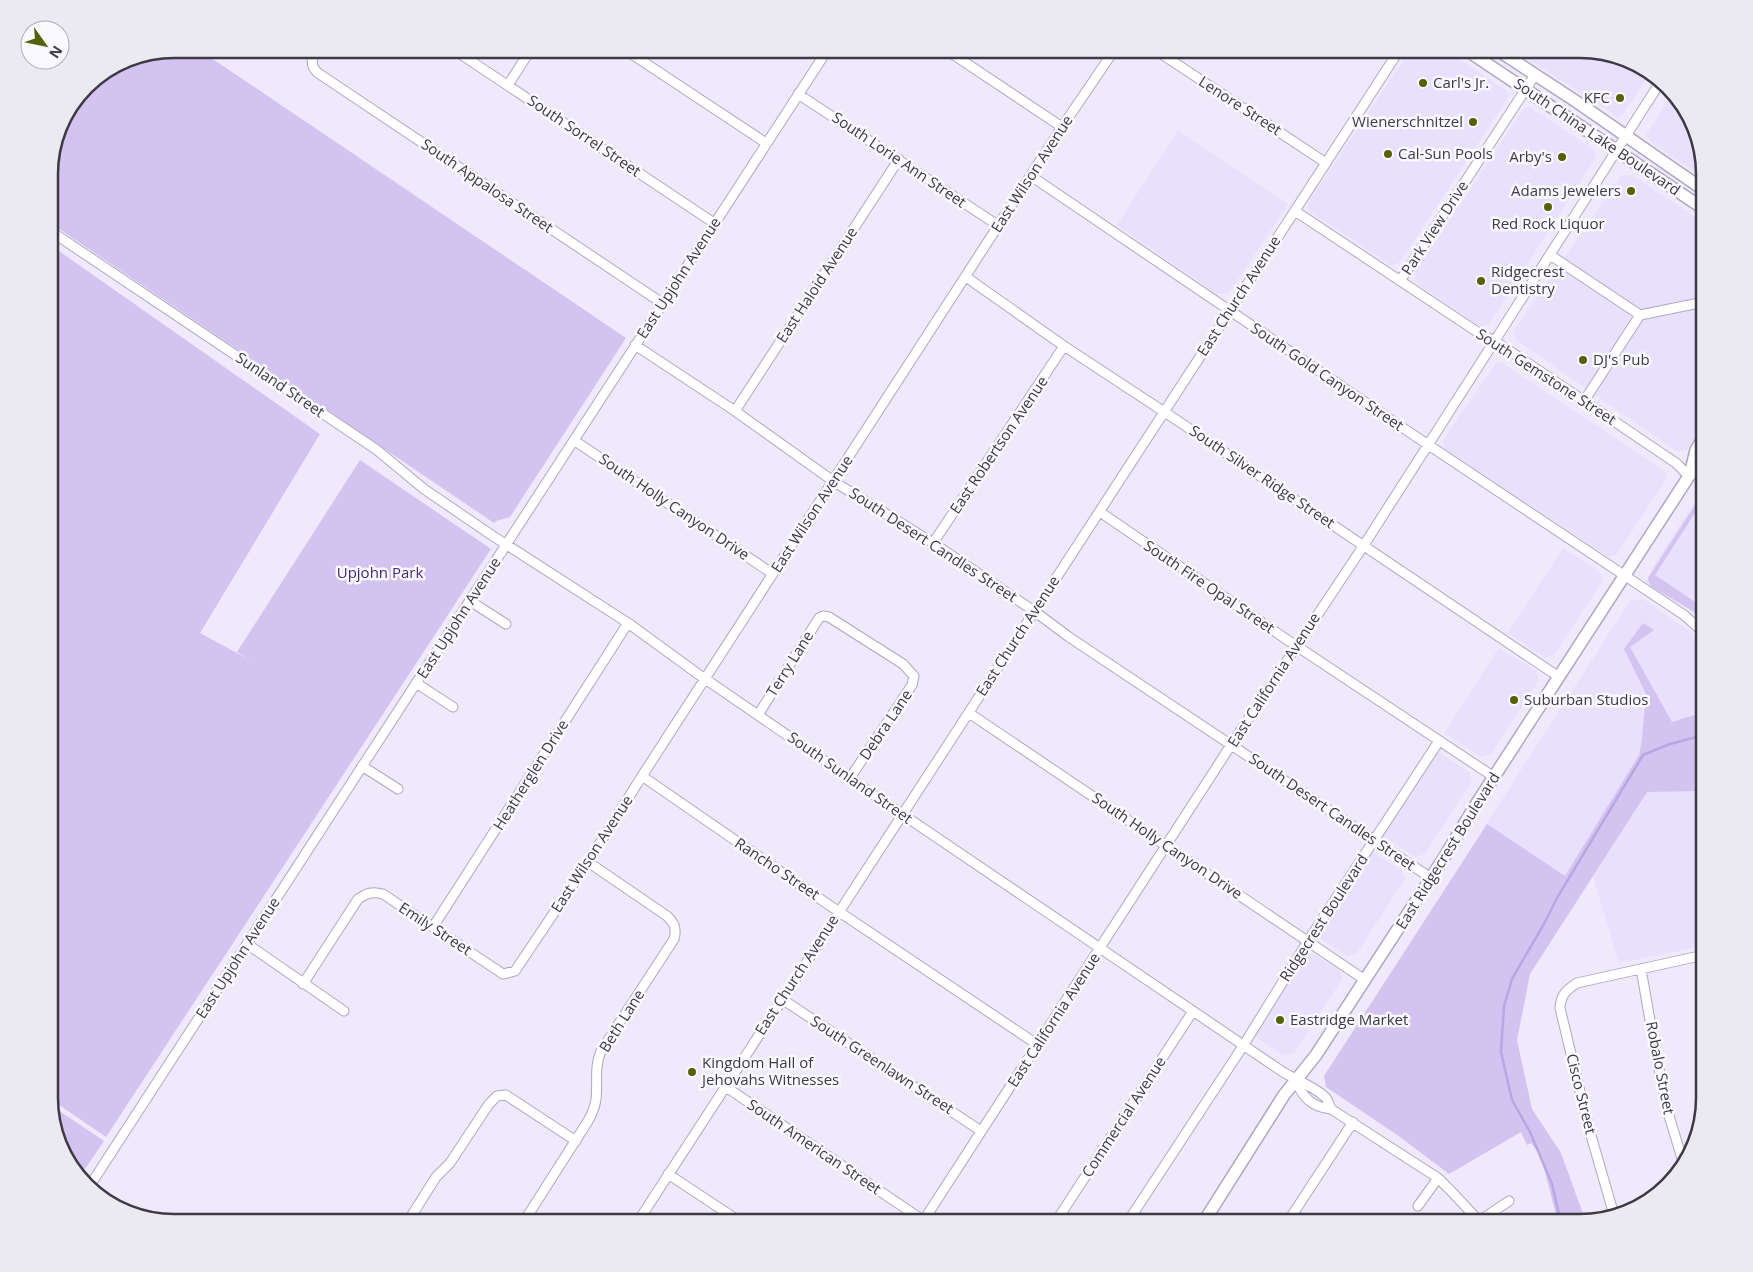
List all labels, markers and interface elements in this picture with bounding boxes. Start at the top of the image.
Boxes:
north arrow [20,20,70,70]
text: N [45,42,67,62]
street label: Lenore Street [1195,71,1286,139]
place label: Carl's Jr. [1433,72,1489,92]
street label: South China Lake Boulevard [1511,73,1685,199]
marker: Carl's Jr. [1417,77,1429,89]
place label: KFC [1584,87,1610,107]
street label: South Sorrel Street [524,90,645,180]
marker: KFC [1614,92,1626,104]
street label: South Lorie Ann Street [829,107,971,212]
street label: East Wilson Avenue [986,111,1077,236]
place label: Wienerschnitzel [1352,111,1463,131]
marker: Wienerschnitzel [1467,116,1479,128]
street label: South Appalosa Street [418,133,557,237]
place label: Cal-Sun Pools [1398,143,1493,163]
place label: Arby's [1509,146,1552,166]
marker: Cal-Sun Pools [1382,148,1394,160]
marker: Arby's [1556,151,1568,163]
street label: Park View Drive [1396,176,1472,278]
place label: Adams Jewelers [1511,180,1621,200]
marker: Adams Jewelers [1625,185,1637,197]
marker: Red Rock Liquor [1542,201,1554,213]
street label: East Upjohn Avenue [632,213,725,342]
place label: Red Rock Liquor [1491,213,1605,233]
street label: East Haloid Avenue [771,223,861,346]
street label: East Church Avenue [1192,231,1285,359]
place label: Ridgecrest Dentistry [1491,261,1564,298]
marker: Ridgecrest Dentistry [1475,275,1487,287]
street label: South Gold Canyon Street [1247,317,1408,435]
street label: South Gemstone Street [1473,323,1620,429]
street label: Sunland Street [232,347,329,421]
place label: DJ's Pub [1593,349,1650,369]
marker: DJ's Pub [1577,354,1589,366]
street label: East Robertson Avenue [945,372,1052,517]
street label: South Silver Ridge Street [1186,420,1339,532]
street label: South Holly Canyon Drive [595,448,754,564]
street label: East Wilson Avenue [766,451,857,576]
street label: South Desert Candles Street [846,482,1021,606]
street label: South Fire Opal Street [1140,535,1279,637]
street label: East Upjohn Avenue [412,553,505,682]
park label: Upjohn Park [337,562,423,582]
street label: East Church Avenue [971,571,1064,699]
street label: East California Avenue [1222,609,1324,750]
street label: Terry Lane [761,627,817,700]
street label: Debra Lane [854,685,916,763]
place label: Suburban Studios [1524,689,1648,709]
marker: Suburban Studios [1508,694,1520,706]
street label: Heatherglen Drive [488,715,572,834]
street label: South Sunland Street [784,727,917,828]
street label: South Desert Candles Street [1246,748,1420,874]
street label: East Ridgecrest Boulevard [1391,768,1504,933]
street label: South Holly Canyon Drive [1088,787,1247,903]
street label: East Wilson Avenue [546,791,637,916]
street label: Rancho Street [731,832,824,904]
street label: Ridgecrest Boulevard [1274,850,1372,985]
street label: East Upjohn Avenue [191,893,284,1022]
street label: Emily Street [395,897,476,959]
street label: East Church Avenue [750,910,843,1038]
street label: East California Avenue [1002,949,1104,1090]
street label: Beth Lane [594,985,648,1056]
place label: Eastridge Market [1290,1009,1408,1029]
street label: South Greenlawn Street [807,1010,958,1118]
marker: Eastridge Market [1274,1014,1286,1026]
street label: Robalo Street [1642,1020,1680,1116]
street label: Cisco Street [1562,1051,1602,1136]
place label: Kingdom Hall of Jehovahs Witnesses [700,1052,839,1089]
street label: Commercial Avenue [1077,1052,1170,1181]
marker: Kingdom Hall of Jehovahs Witnesses [686,1066,698,1078]
street label: South American Street [744,1094,885,1198]

